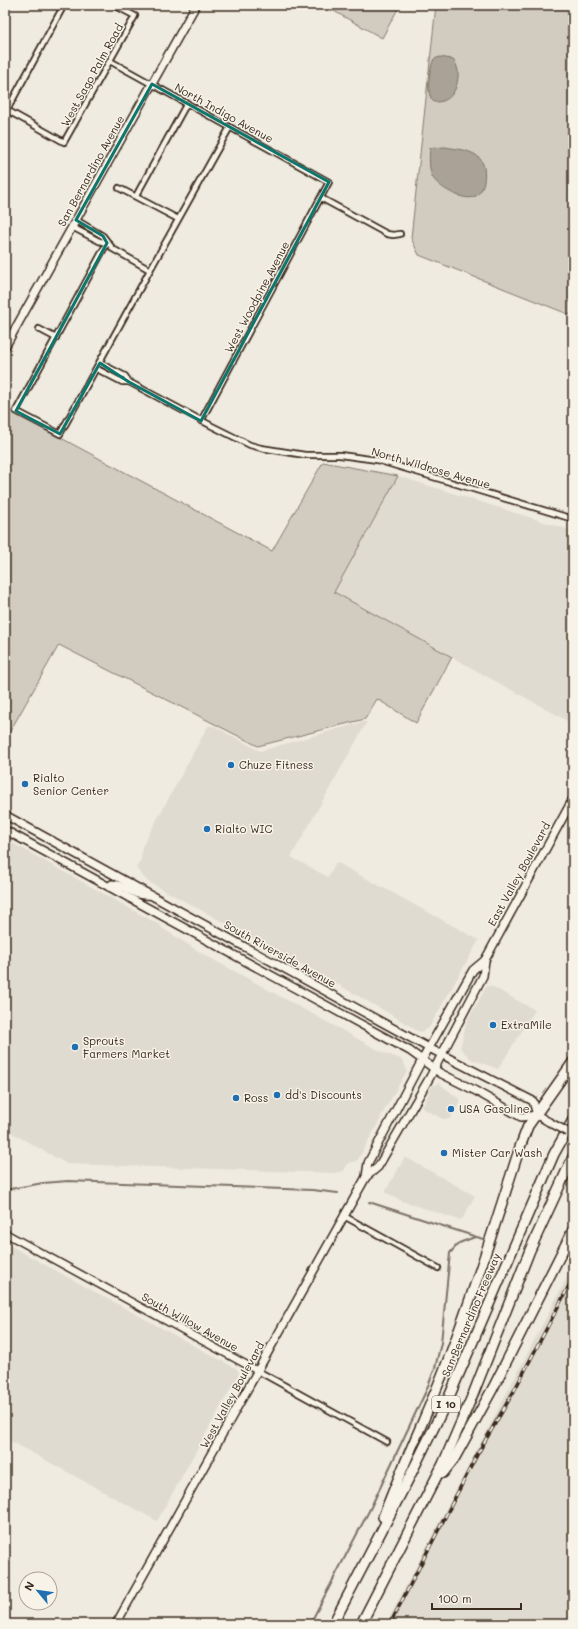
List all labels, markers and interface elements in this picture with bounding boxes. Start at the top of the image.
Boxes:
street label: West Sago Palm Road [57,21,126,129]
street label: North Indigo Avenue [172,79,276,146]
street label: San Bernardino Avenue [54,112,127,229]
street label: West Woodpine Avenue [221,238,292,355]
street label: North Wildrose Avenue [370,443,493,492]
place label: Chuze Fitness [239,757,313,772]
marker: Chuze Fitness [226,760,236,770]
place label: Rialto Senior Center [33,770,109,798]
marker: Rialto Senior Center [20,779,30,789]
street label: East Valley Boulevard [484,819,553,928]
place label: Rialto WIC [215,821,272,836]
marker: Rialto WIC [202,824,212,834]
street label: South Riverside Avenue [222,916,339,991]
place label: ExtraMile [501,1017,552,1032]
marker: ExtraMile [488,1020,498,1030]
place label: Sprouts Farmers Market [83,1033,170,1061]
marker: Sprouts Farmers Market [70,1042,80,1052]
place label: dd's Discounts [285,1087,362,1102]
place label: Ross [244,1090,268,1105]
marker: dd's Discounts [272,1090,282,1100]
marker: Ross [231,1093,241,1103]
place label: USA Gasoline [459,1101,530,1116]
marker: USA Gasoline [446,1104,456,1114]
place label: Mister Car Wash [452,1145,542,1160]
marker: Mister Car Wash [439,1148,449,1158]
street label: San Bernardino Freeway [438,1250,504,1379]
street label: South Willow Avenue [139,1289,241,1355]
street label: West Valley Boulevard [196,1339,267,1451]
road number: I 10 [432,1396,460,1412]
north arrow [18,1571,58,1611]
text: N [20,1579,37,1593]
scale bar [432,1585,521,1611]
text: 100 m [438,1590,472,1606]

